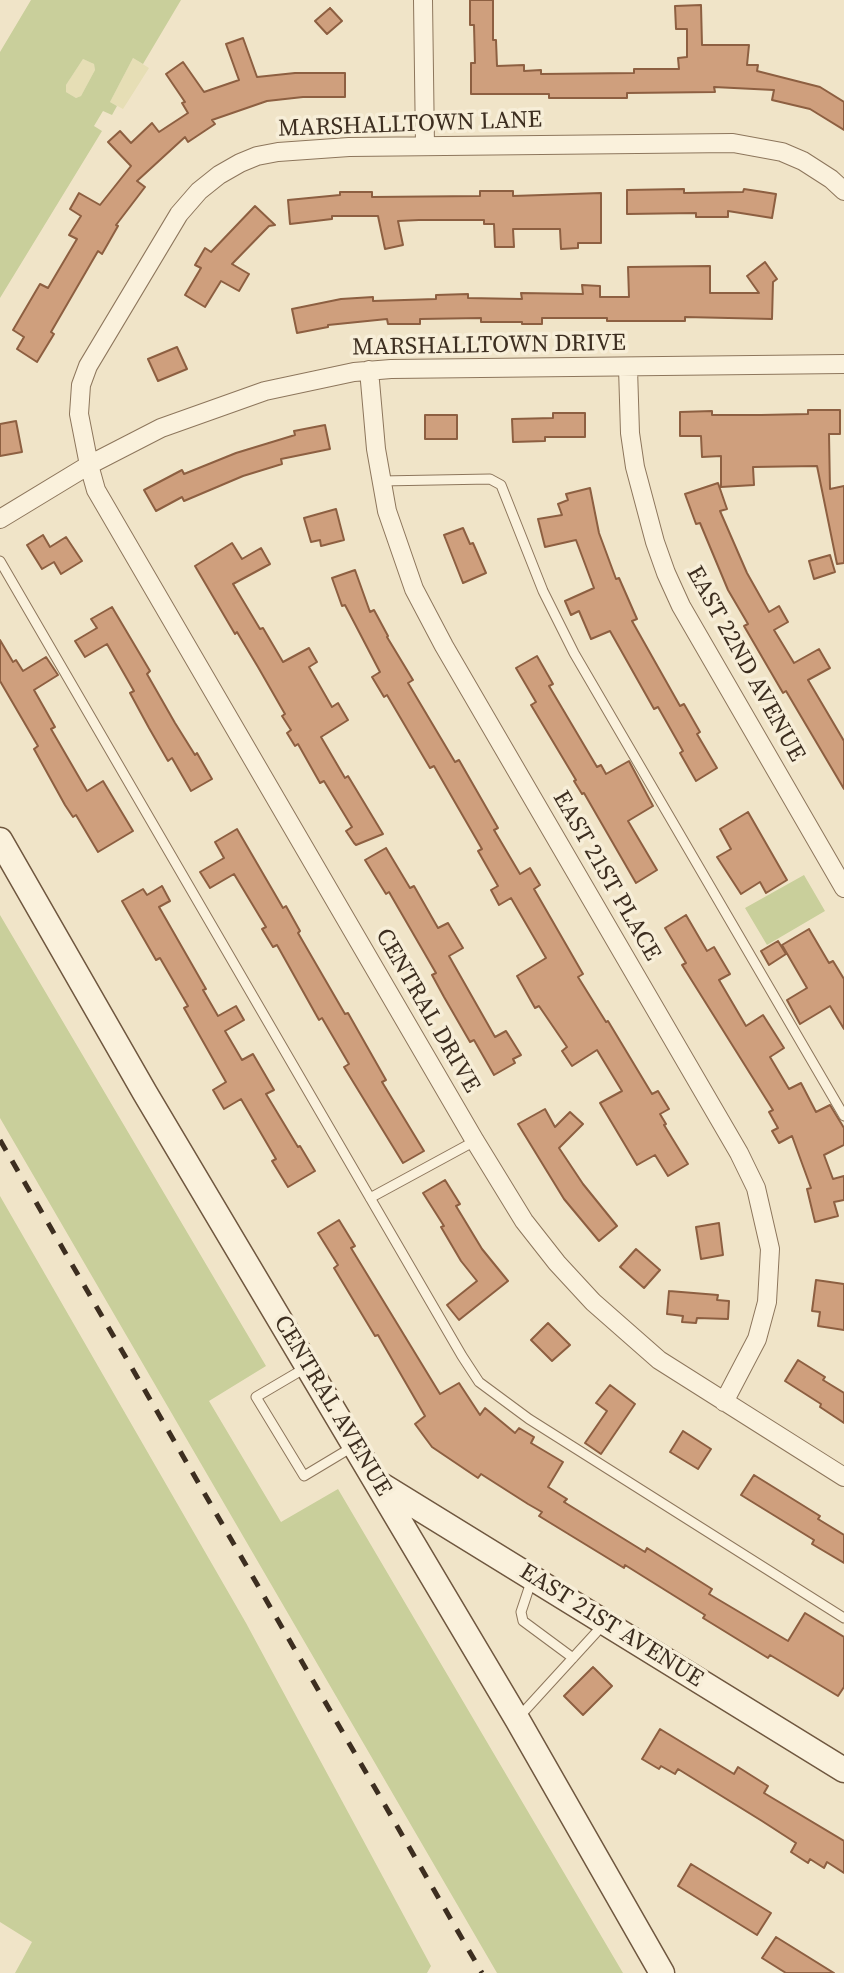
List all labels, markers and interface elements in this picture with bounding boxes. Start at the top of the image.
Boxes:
street label: MARSHALLTOWN LANE [277,106,543,144]
street label: MARSHALLTOWN DRIVE [352,329,626,363]
street label: EAST 22ND AVENUE [679,561,811,767]
street label: EAST 21ST PLACE [546,786,666,966]
street label: CENTRAL DRIVE [368,924,486,1098]
street label: CENTRAL AVENUE [267,1310,397,1502]
street label: EAST 21ST AVENUE [514,1558,708,1694]

